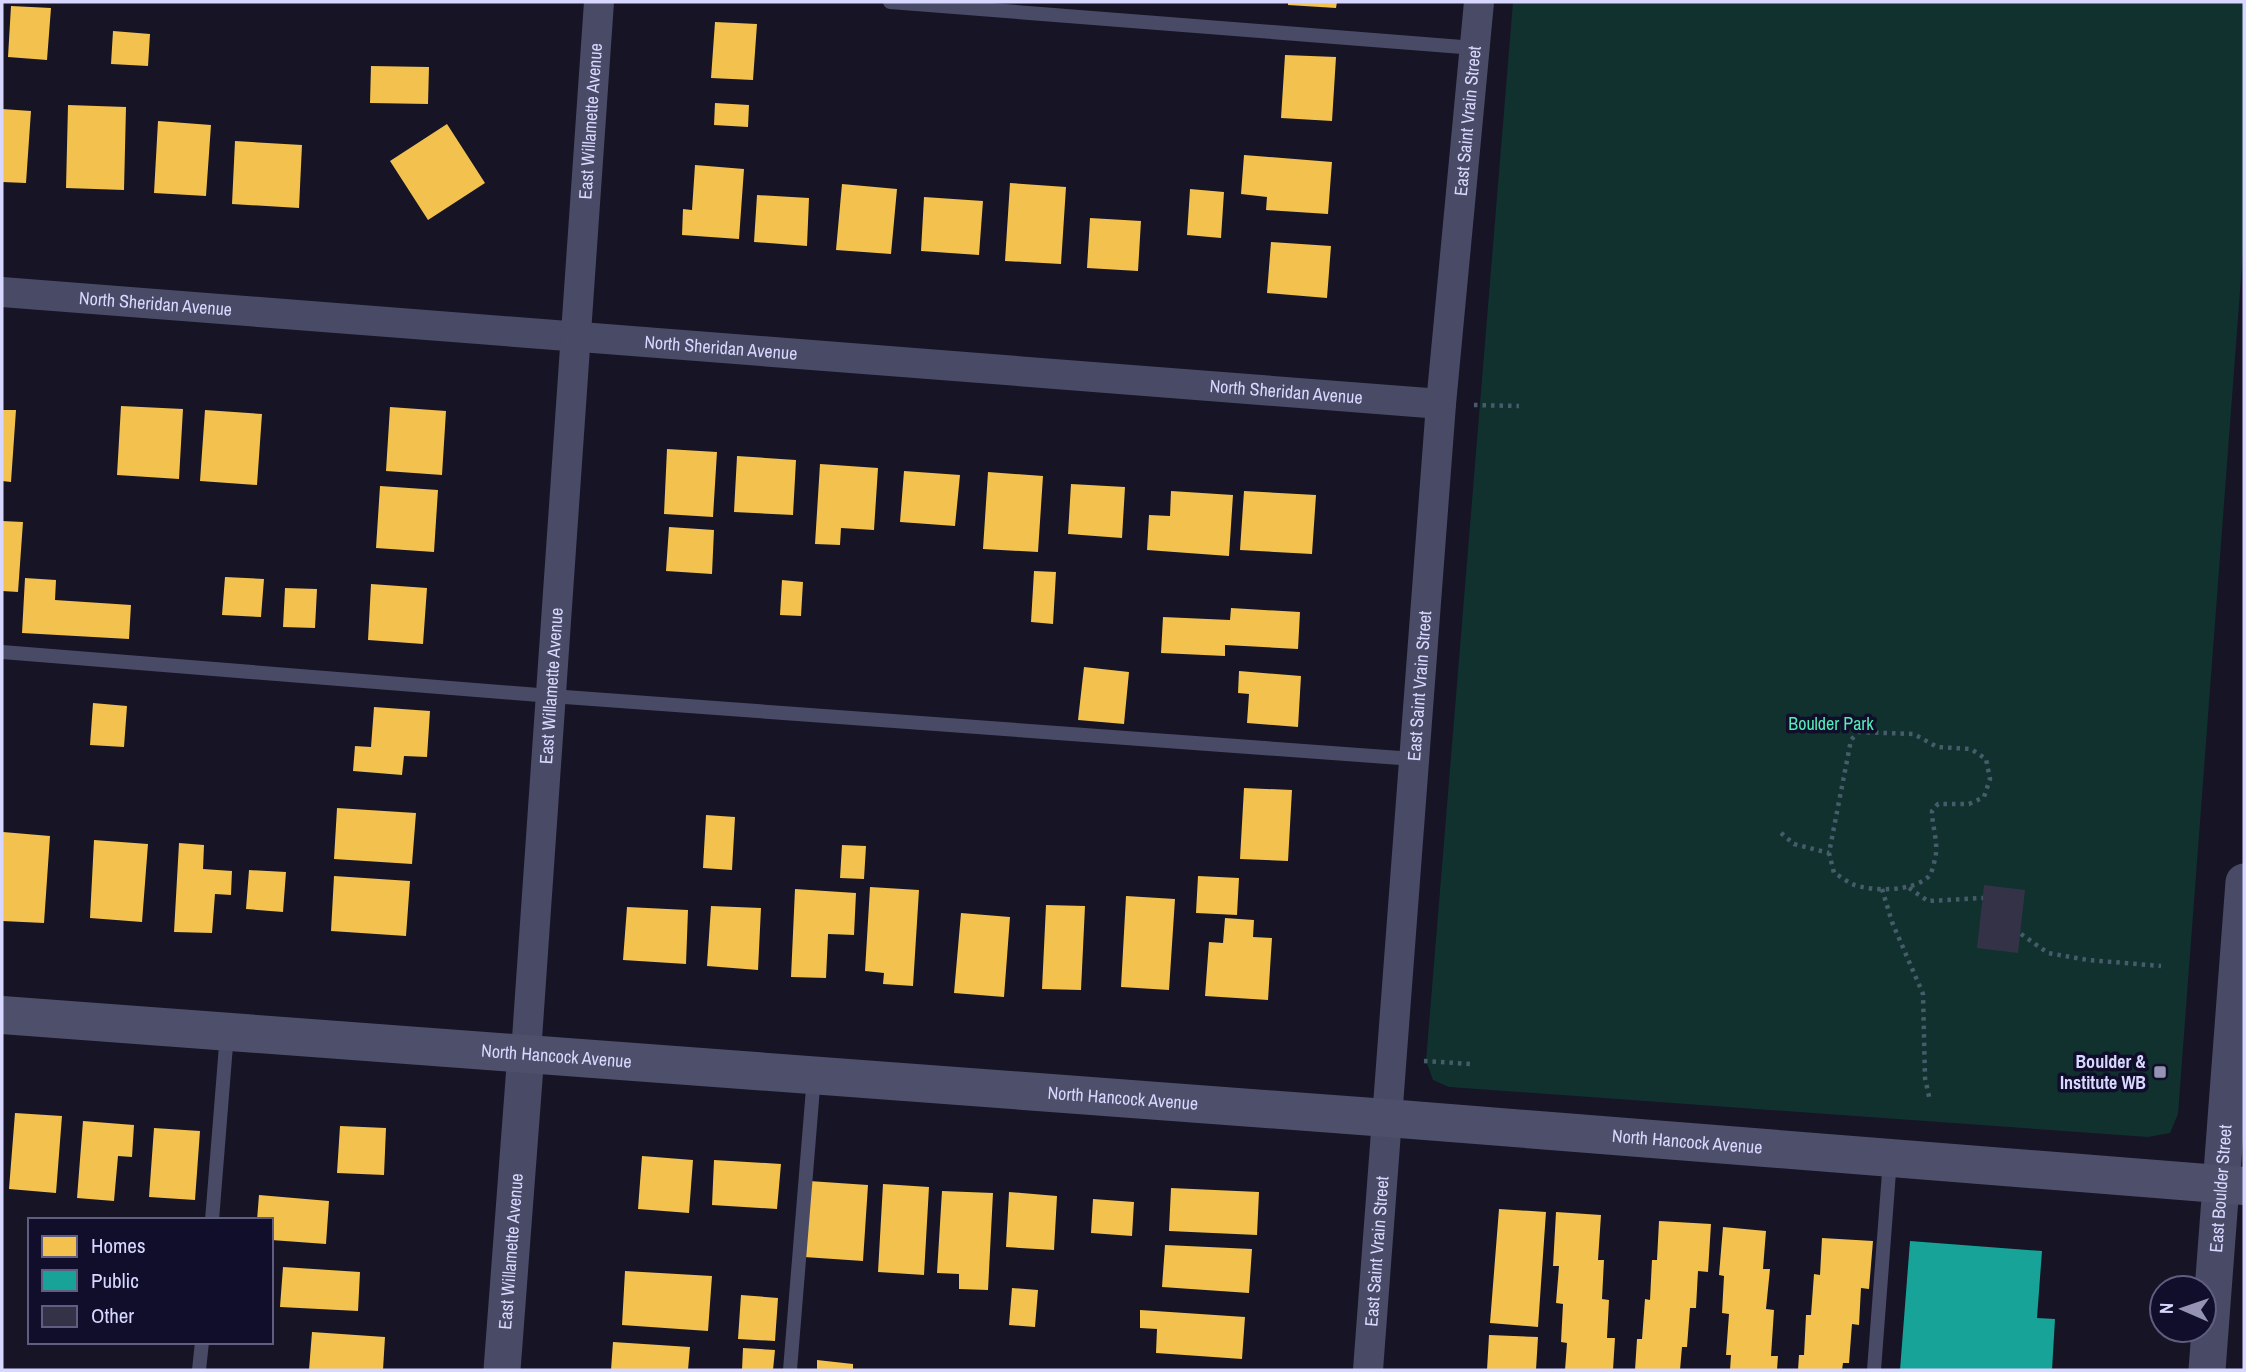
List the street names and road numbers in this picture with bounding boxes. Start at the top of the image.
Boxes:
street label: East Willamette Avenue [572,42,608,200]
street label: East Saint Vrain Street [1448,45,1487,197]
street label: North Sheridan Avenue [78,285,233,322]
street label: North Sheridan Avenue [643,329,798,366]
street label: North Sheridan Avenue [1209,373,1364,410]
street label: East Willamette Avenue [533,607,569,765]
street label: East Saint Vrain Street [1401,610,1437,762]
street label: North Hancock Avenue [480,1038,633,1074]
street label: North Hancock Avenue [1047,1080,1199,1116]
street label: North Hancock Avenue [1611,1123,1763,1160]
street label: East Boulder Street [2203,1124,2238,1253]
street label: East Willamette Avenue [492,1172,529,1330]
street label: East Saint Vrain Street [1358,1175,1395,1327]

